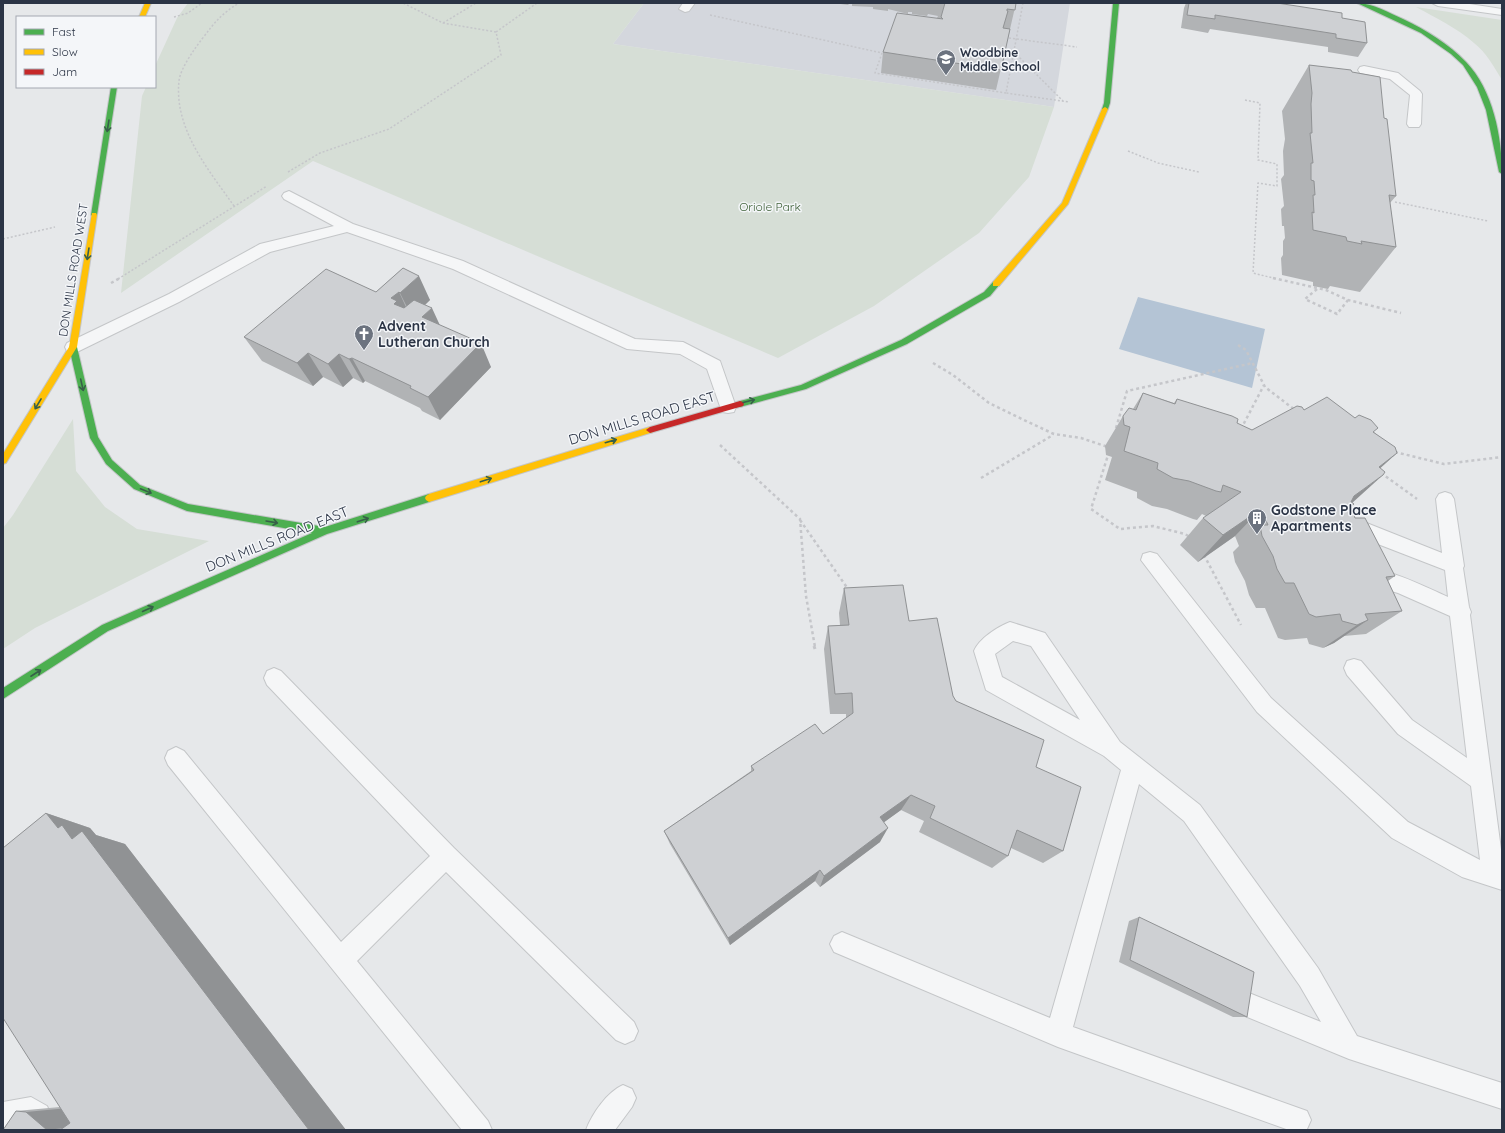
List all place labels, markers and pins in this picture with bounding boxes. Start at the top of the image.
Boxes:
place label: Woodbine Middle School [960,45,1040,74]
school or university icon: Woodbine Middle School [935,48,957,76]
place label: Advent Lutheran Church [378,317,490,351]
church icon: Advent Lutheran Church [353,323,375,351]
place label: Godstone Place Apartments [1271,501,1377,535]
building icon: Godstone Place Apartments [1246,507,1268,535]

